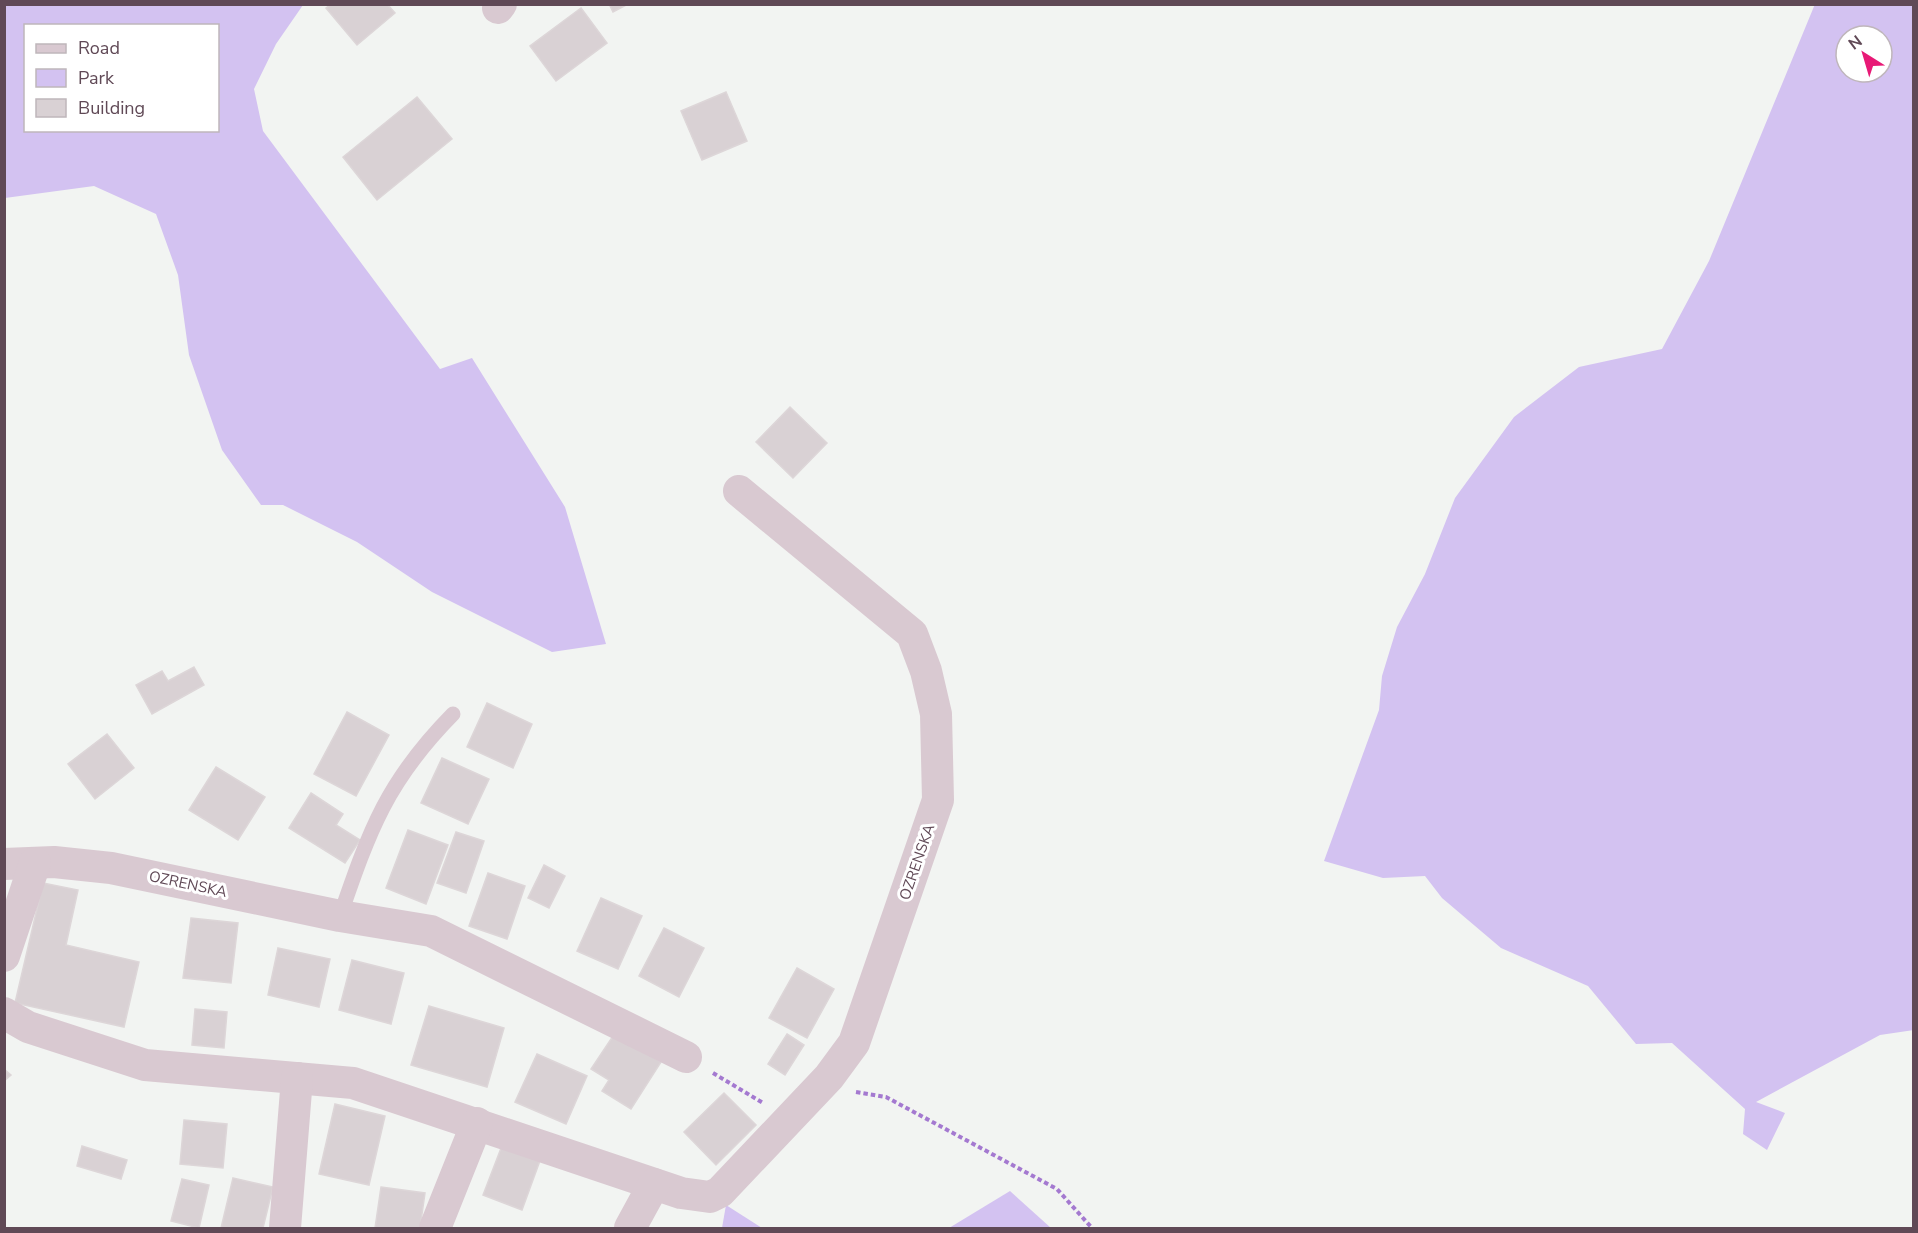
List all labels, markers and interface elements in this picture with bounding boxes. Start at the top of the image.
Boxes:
legend [24,24,219,132]
north arrow [1834,24,1894,84]
text: N [1844,30,1867,55]
text: Road [78,36,120,60]
text: Park [78,66,115,90]
text: Building [78,96,145,120]
street label: OZRENSKA [895,821,939,903]
street label: OZRENSKA [147,866,229,902]

